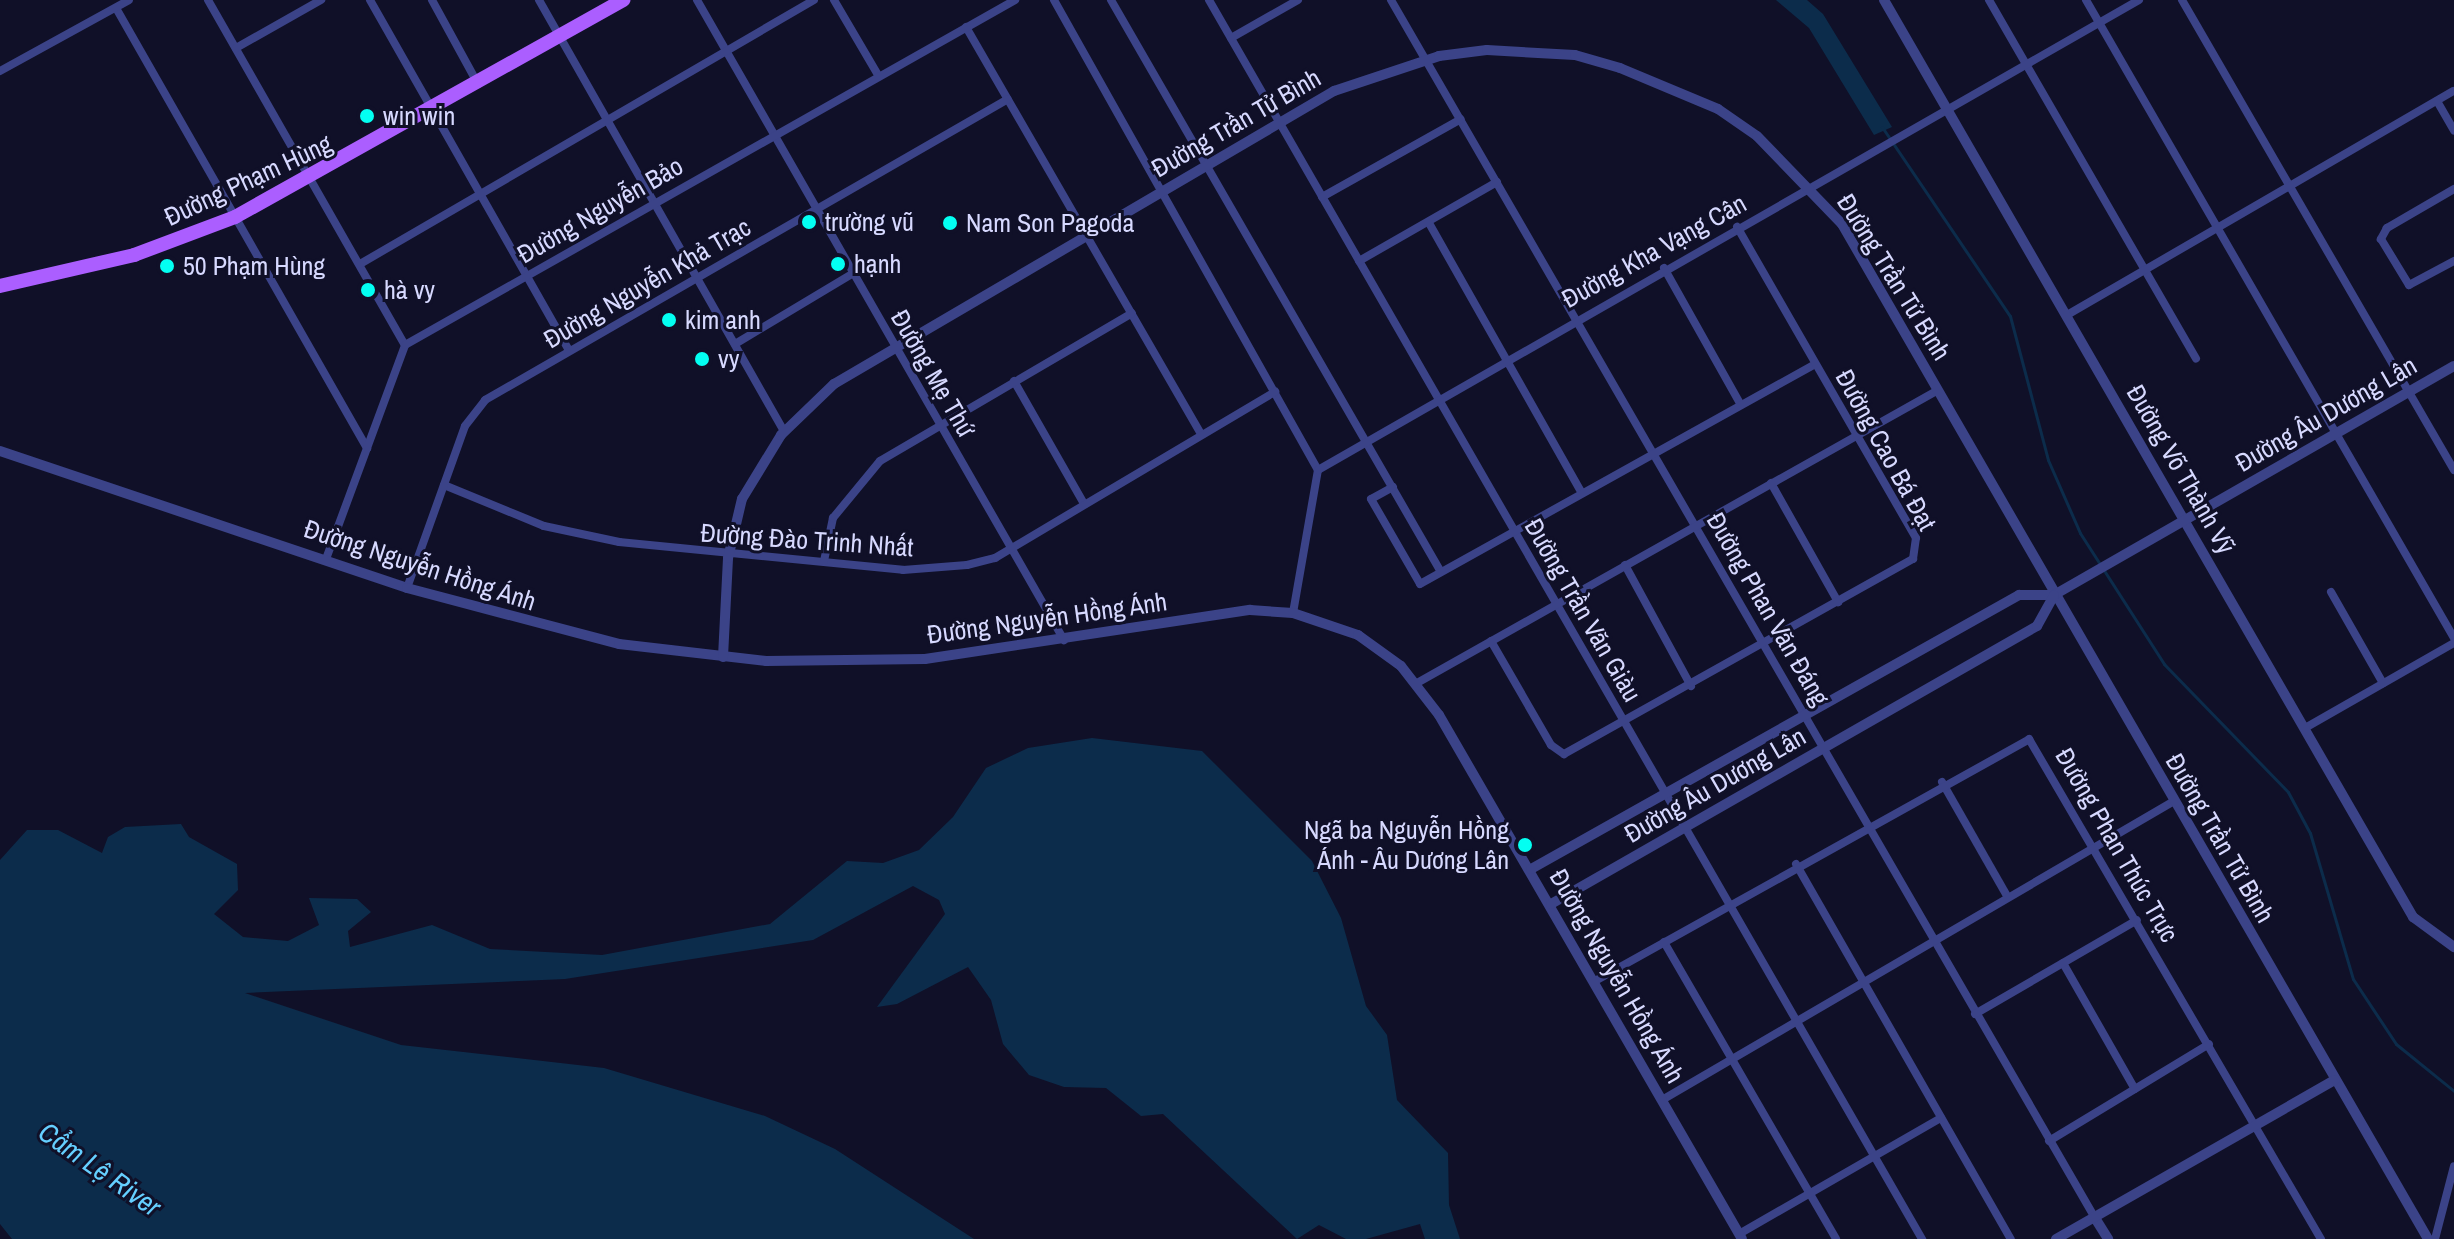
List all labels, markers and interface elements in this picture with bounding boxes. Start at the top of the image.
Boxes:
street label: Đường Trần Tử Bình [1146,62,1326,184]
place label: win win [383,100,455,132]
marker: win win [358,107,376,125]
street label: Đường Phạm Hùng [159,128,337,232]
street label: Đường Nguyễn Bảo [512,150,688,270]
street label: Đường Kha Vạng Cân [1556,187,1752,315]
street label: Đường Trần Tử Bình [1830,188,1958,366]
place label: trường vũ [825,206,914,238]
place label: Nam Son Pagoda [966,207,1134,239]
street label: Đường Nguyễn Khả Trạc [538,211,756,355]
marker: trường vũ [800,213,818,231]
marker: Nam Son Pagoda [941,214,959,232]
place label: hạnh [854,248,901,280]
place label: 50 Phạm Hùng [183,250,325,282]
marker: hạnh [829,255,847,273]
marker: 50 Phạm Hùng [158,257,176,275]
place label: hà vy [384,274,435,306]
marker: hà vy [359,281,377,299]
place label: kim anh [685,304,761,336]
street label: Đường Mẹ Thứ [884,304,982,442]
marker: kim anh [660,311,678,329]
place label: vy [718,343,739,375]
street label: Đường Âu Dương Lân [2229,349,2423,479]
marker: vy [693,350,711,368]
street label: Đường Cao Bá Đạt [1829,364,1943,536]
street label: Đường Võ Thành Vỹ [2120,379,2242,559]
street label: Đường Phan Văn Đáng [1700,507,1836,711]
street label: Đường Nguyễn Hồng Ánh [300,513,540,617]
street label: Đường Trần Văn Giàu [1518,513,1648,707]
street label: Đường Đào Trinh Nhất [699,517,915,563]
street label: Đường Nguyễn Hồng Ánh [925,586,1169,650]
street label: Đường Âu Dương Lân [1618,720,1812,850]
street label: Đường Phan Thúc Trực [2049,742,2185,948]
street label: Đường Trần Tử Bình [2159,748,2281,928]
place label: Ngã ba Nguyễn Hồng Ánh - Âu Dương Lân [1304,814,1509,876]
marker: Ngã ba Nguyễn Hồng Ánh - Âu Dương Lân [1516,836,1534,854]
street label: Đường Nguyễn Hồng Ánh [1543,863,1691,1089]
water label: Cẩm Lệ River [32,1115,168,1223]

